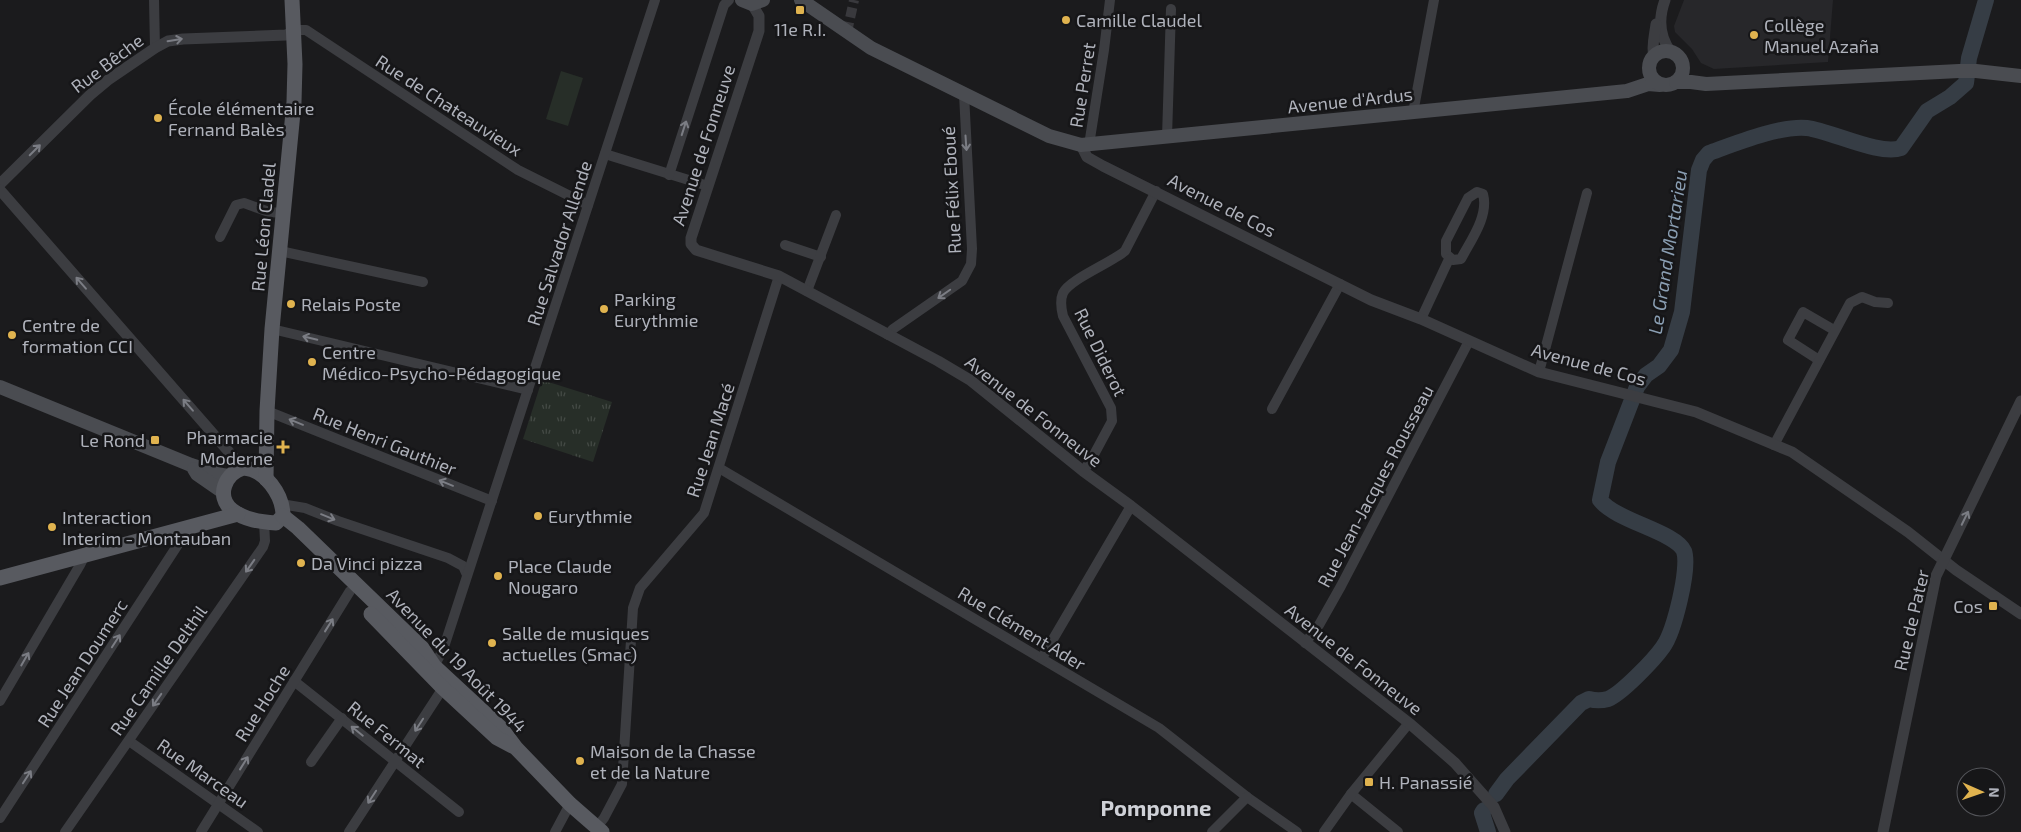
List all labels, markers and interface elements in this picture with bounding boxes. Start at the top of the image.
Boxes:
marker: 11e R.I. [794,4,806,16]
place label: Camille Claudel [1076,9,1202,31]
marker: Camille Claudel [1060,14,1072,26]
place label: Collège Manuel Azaña [1764,14,1879,57]
place label: 11e R.I. [774,18,826,40]
street label: Rue Bêche [67,29,147,97]
marker: Collège Manuel Azaña [1748,29,1760,41]
one-way arrow [167,35,183,45]
street label: Rue Perret [1064,41,1100,129]
street label: Rue de Chateauvieux [372,50,527,161]
street label: Avenue de Fonneuve [667,62,739,228]
street label: Avenue d'Ardus [1286,82,1414,118]
place label: École élémentaire Fernand Balès [168,97,314,140]
marker: École élémentaire Fernand Balès [152,112,164,124]
one-way arrow [679,121,689,137]
street label: Rue Félix Eboué [937,126,965,254]
one-way arrow [962,135,971,151]
one-way arrow [28,144,40,156]
street label: Rue Salvador Allende [522,158,596,328]
street label: Rue Léon Cladel [246,161,280,292]
street label: Avenue de Cos [1164,168,1280,242]
water label: Le Grand Mortarieu [1643,168,1691,336]
one-way arrow [75,276,87,289]
place label: Parking Eurythmie [614,288,698,331]
one-way arrow [937,289,951,299]
place label: Relais Poste [301,293,401,315]
marker: Relais Poste [285,298,297,310]
marker: Parking Eurythmie [598,303,610,315]
street label: Rue Diderot [1070,304,1132,400]
place label: Centre de formation CCI [22,314,133,357]
marker: Centre de formation CCI [6,329,18,341]
one-way arrow [303,333,319,342]
street label: Avenue de Cos [1529,338,1649,390]
place label: Centre Médico-Psycho-Pédagogique [322,341,561,384]
street label: Avenue de Fonneuve [961,351,1107,471]
marker: Centre Médico-Psycho-Pédagogique [306,356,318,368]
street label: Rue Jean Macé [681,380,739,500]
street label: Rue Jean-Jacques Rousseau [1312,381,1438,591]
one-way arrow [183,398,194,411]
street label: Rue Henri Gauthier [310,402,460,480]
one-way arrow [288,417,303,426]
place label: Pharmacie Moderne [186,426,273,469]
place label: Le Rond [80,429,145,451]
marker: Le Rond [149,434,161,446]
marker: Pharmacie Moderne [277,441,289,453]
one-way arrow [439,478,454,487]
place label: Eurythmie [548,505,632,527]
place label: Interaction Interim - Montauban [62,506,231,549]
marker: Eurythmie [532,510,544,522]
one-way arrow [1961,511,1970,526]
one-way arrow [320,512,335,522]
marker: Interaction Interim - Montauban [46,521,58,533]
place label: Da Vinci pizza [311,552,423,574]
place label: Place Claude Nougaro [508,555,612,598]
marker: Da Vinci pizza [295,557,307,569]
one-way arrow [245,559,255,573]
street label: Rue de Pater [1889,567,1933,673]
marker: Place Claude Nougaro [492,570,504,582]
street label: Rue Clément Ader [954,581,1090,675]
street label: Avenue du 19 Août 1944 [382,583,532,737]
street label: Rue Jean Doumerc [32,595,132,731]
place label: Cos [1953,595,1983,617]
street label: Avenue de Fonneuve [1281,599,1427,719]
street label: Rue Camille Delthil [105,600,211,739]
marker: Cos [1987,600,1999,612]
one-way arrow [325,618,335,632]
place label: Salle de musiques actuelles (Smac) [502,622,649,665]
one-way arrow [111,635,121,649]
marker: Salle de musiques actuelles (Smac) [486,637,498,649]
one-way arrow [20,653,30,667]
street label: Rue Hoche [230,661,294,745]
one-way arrow [152,693,162,707]
street label: Rue Fermat [344,696,431,772]
one-way arrow [414,717,424,731]
one-way arrow [351,725,364,736]
street label: Rue Marceau [153,734,253,812]
place label: Maison de la Chasse et de la Nature [590,740,756,783]
marker: Maison de la Chasse et de la Nature [574,755,586,767]
one-way arrow [239,756,249,770]
north arrow [1956,767,2006,817]
one-way arrow [22,770,32,784]
place label: H. Panassié [1379,771,1472,793]
marker: H. Panassié [1363,776,1375,788]
text: N [1986,787,2003,798]
one-way arrow [367,789,377,803]
district label: Pomponne [1101,794,1211,820]

